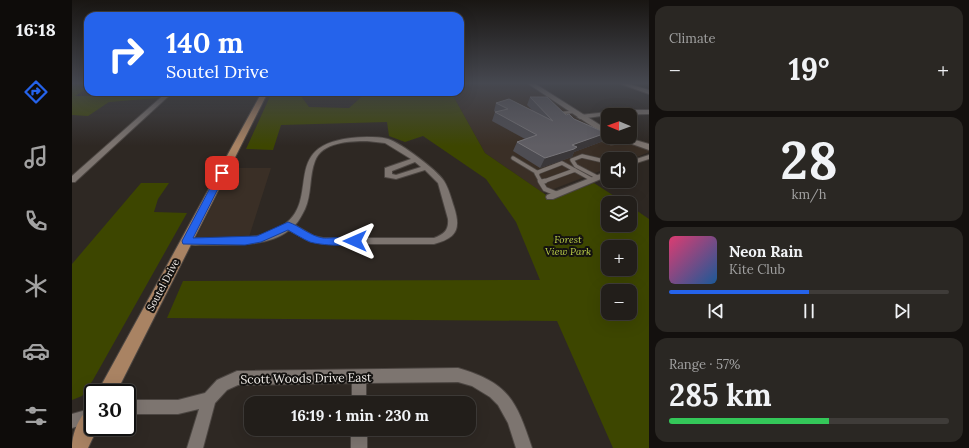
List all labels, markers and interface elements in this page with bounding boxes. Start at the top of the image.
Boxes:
text: 16:18 [16,18,56,41]
text: 140 m [166,25,244,61]
icon: right [100,28,152,80]
text: Climate [669,30,716,47]
text: 19° [789,50,829,88]
text: − [669,56,681,84]
text: + [937,56,949,84]
text: Soutel Drive [166,60,269,83]
icon: directions [22,78,50,106]
north arrow [601,108,637,144]
map controls [601,108,637,320]
text: 28 [780,127,838,193]
icon: music [22,143,50,171]
button: sound [601,152,637,188]
pin [205,156,239,190]
icon: arrive [211,162,233,184]
text: km/h [791,186,827,203]
button: layers [601,196,637,232]
icon: phone [22,207,50,235]
position arrow [334,220,376,262]
park label: Forest View Park [545,233,591,258]
button: + [601,240,637,276]
text: Neon Rain [729,242,803,261]
street label: Soutel Drive [144,256,182,313]
text: Kite Club [729,261,785,278]
icon: climate [22,272,50,300]
button: − [601,284,637,320]
icon: previous [705,300,727,322]
icon: pause [798,300,820,322]
icon: next [891,300,913,322]
icon: car [22,337,50,365]
text: Range · 57% [669,356,740,373]
street label: Scott Woods Drive East [240,369,372,387]
text: 285 km [669,376,772,414]
speed limit sign: 30 [84,384,136,436]
icon: filters [22,402,50,430]
text: 16:19 · 1 min · 230 m [291,406,429,425]

